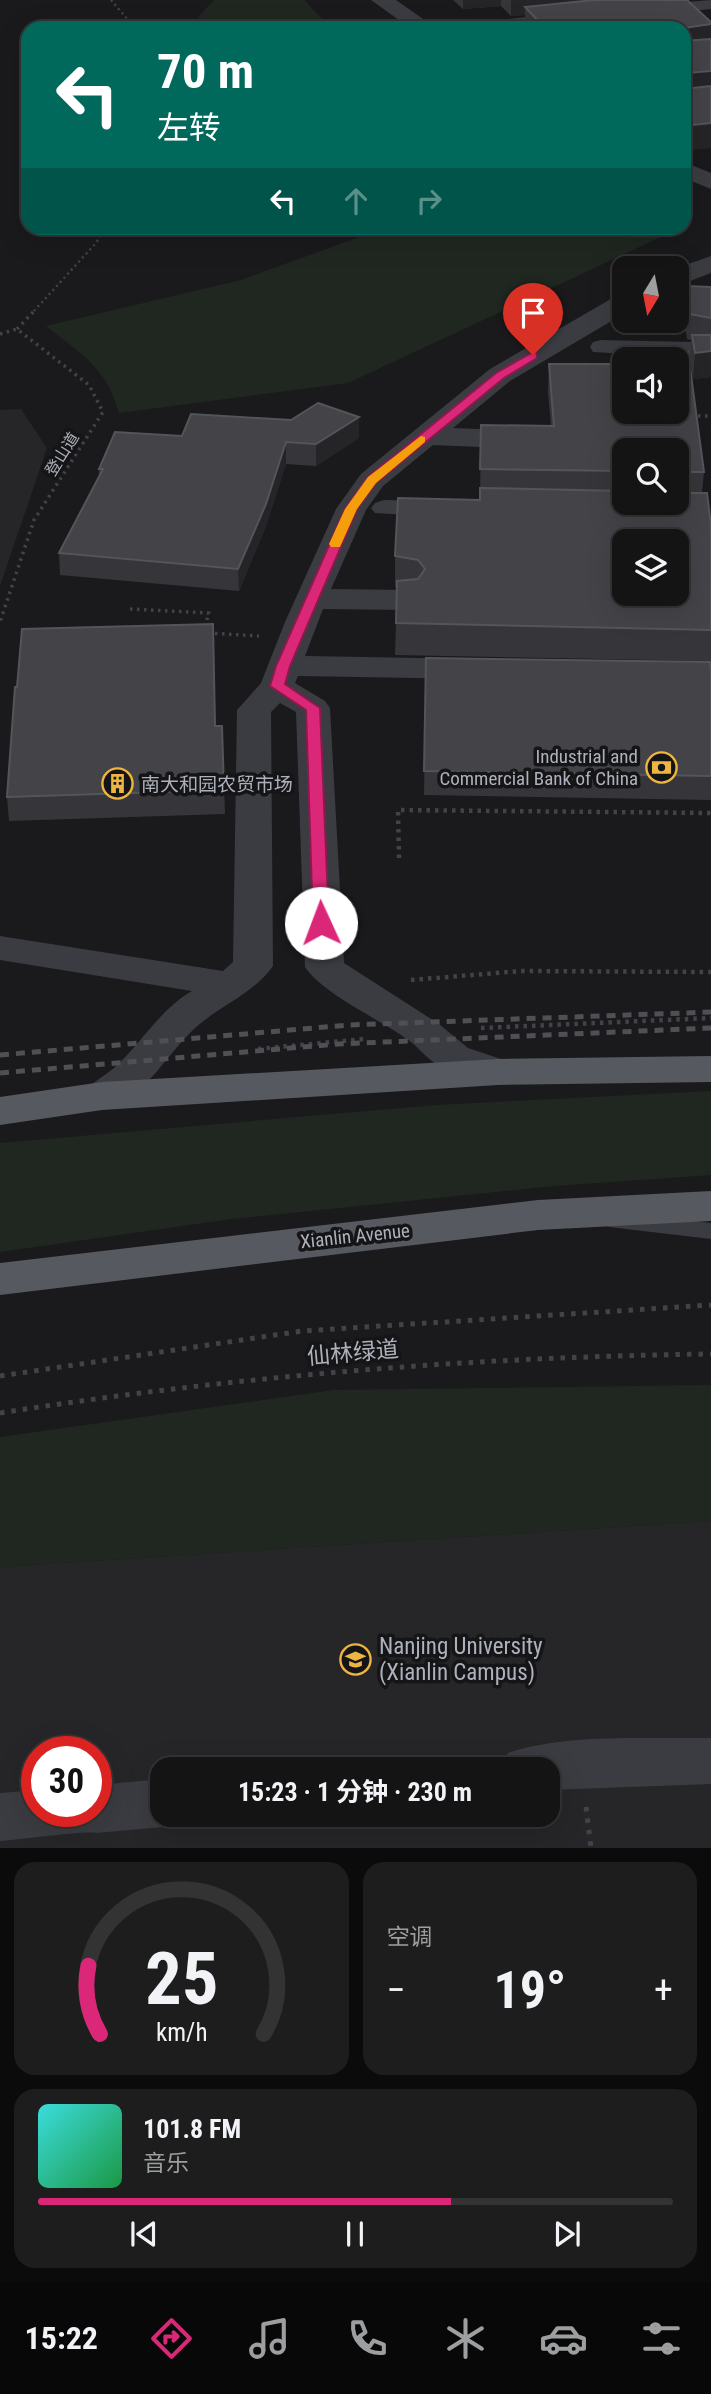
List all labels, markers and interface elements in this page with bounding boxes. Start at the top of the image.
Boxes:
text: 70 m [157,43,254,100]
icon: left [42,49,133,140]
text: 左转 [157,109,221,147]
icon: left [264,182,302,220]
icon: ahead [337,182,375,220]
icon: right [410,182,448,220]
north arrow [612,256,690,332]
map controls [612,256,689,606]
pin [503,283,563,355]
icon: arrive [514,294,552,332]
button: sound [612,347,689,424]
street label: 登山道 [41,429,83,479]
button: search [612,438,689,515]
button: layers [612,529,689,606]
place label: Industrial and Commercial Bank of China [439,745,638,790]
bank icon: Industrial and Commercial Bank of China [644,750,678,784]
building icon: 南大和园农贸市场 [101,767,135,801]
place label: 南大和园农贸市场 [141,773,293,796]
position arrow [284,886,358,960]
street label: Xianlin Avenue [299,1219,411,1253]
street label: 仙林绿道 [306,1336,400,1370]
place label: Nanjing University (Xianlin Campus) [379,1633,543,1686]
school or university icon: Nanjing University (Xianlin Campus) [339,1642,373,1676]
speed limit sign: 30 [21,1736,112,1827]
text: 15:23 · 1 分钟 · 230 m [238,1777,472,1807]
text: 空调 [387,1924,433,1951]
text: 25 [144,1937,218,2023]
text: 19° [493,1960,566,2021]
text: − [387,1968,406,2012]
text: + [654,1968,673,2012]
text: km/h [156,2018,207,2047]
text: 101.8 FM [143,2114,241,2144]
text: 音乐 [143,2150,189,2177]
icon: previous [125,2215,163,2253]
icon: pause [336,2215,374,2253]
icon: next [548,2215,586,2253]
icon: directions [147,2314,196,2363]
icon: music [245,2314,294,2363]
icon: phone [343,2314,392,2363]
icon: climate [441,2314,490,2363]
icon: car [539,2314,588,2363]
icon: filters [637,2314,686,2363]
text: 15:22 [25,2319,98,2357]

